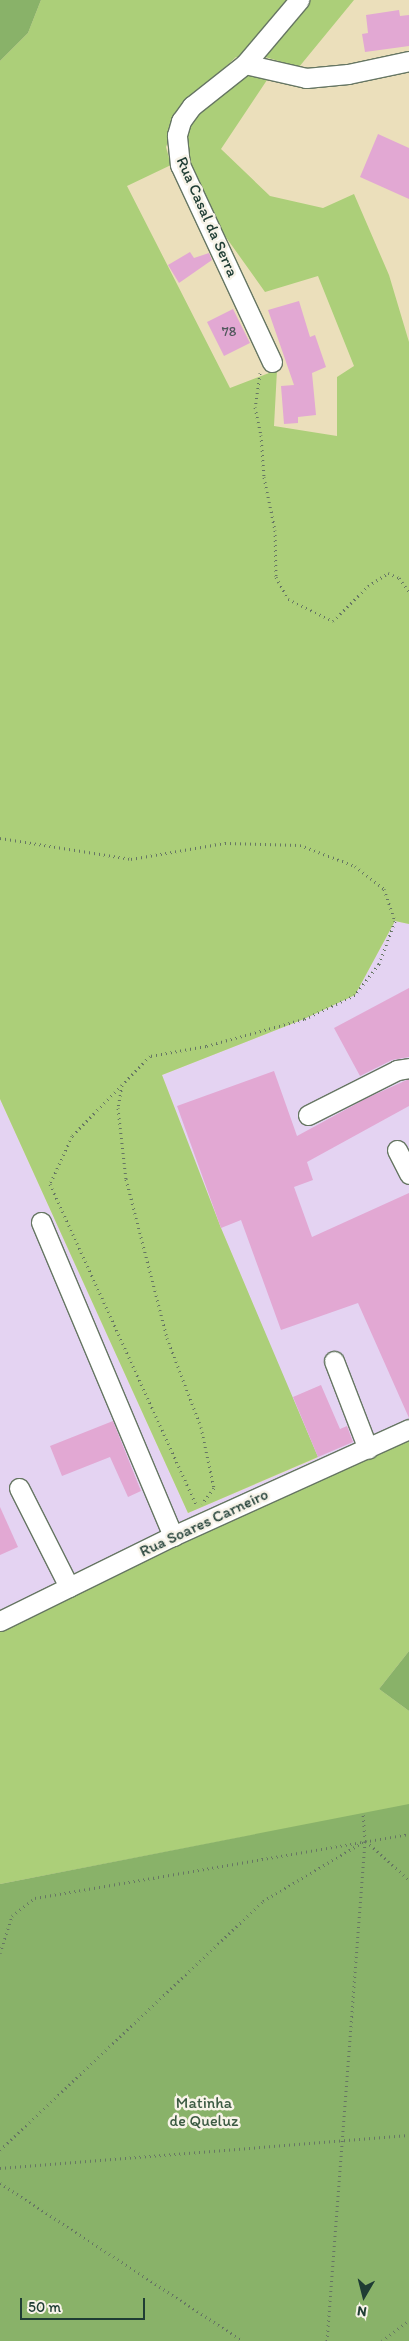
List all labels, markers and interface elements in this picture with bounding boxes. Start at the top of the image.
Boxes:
street label: Rua Casal da Serra [172,154,242,280]
house number: 78 [222,324,236,340]
street label: Rua Soares Carneiro [137,1485,271,1561]
park label: Matinha de Queluz [170,2093,238,2131]
north arrow [339,2271,389,2321]
scale bar [22,2288,148,2320]
text: 50 m [28,2298,61,2316]
text: N [356,2302,368,2320]

